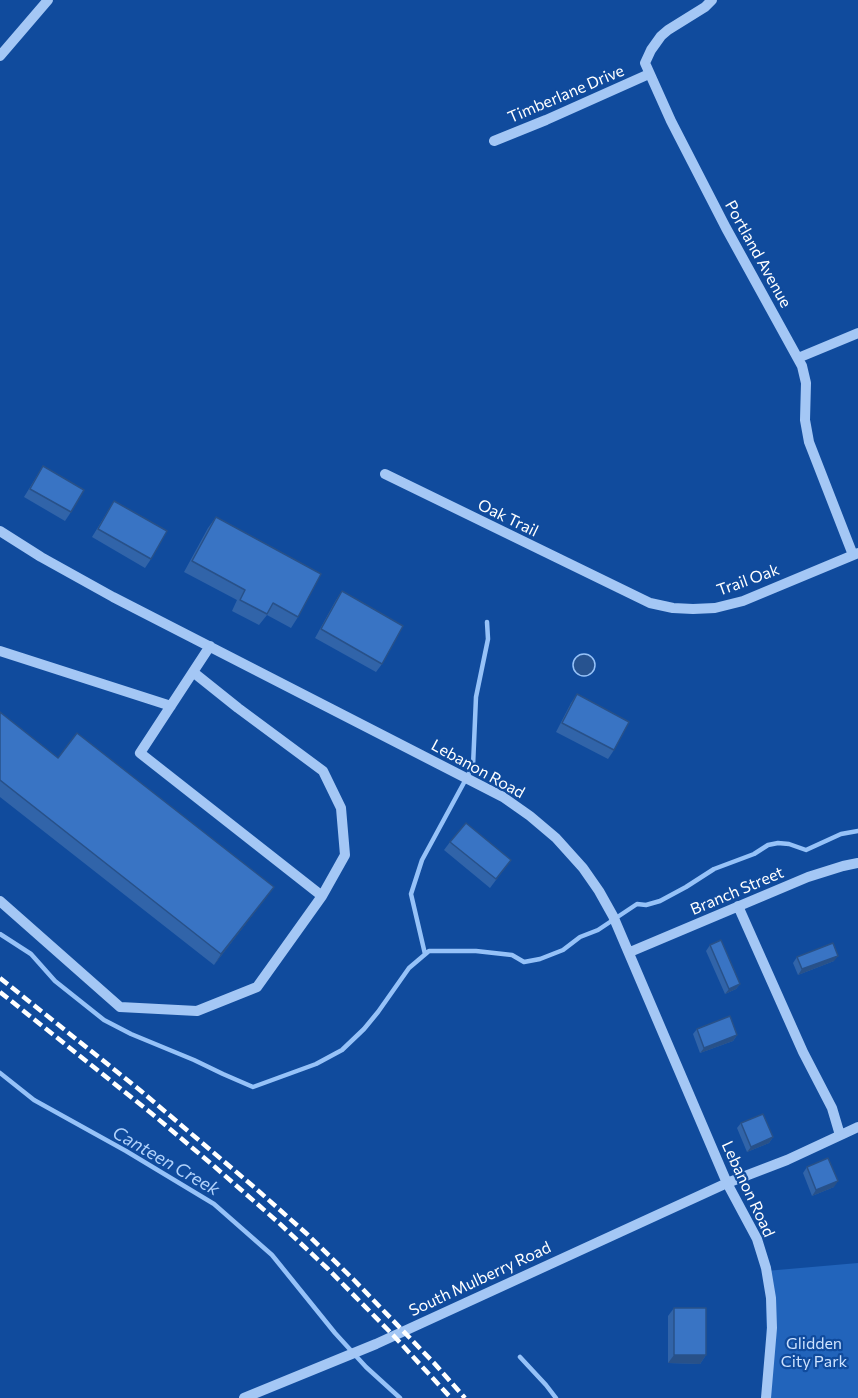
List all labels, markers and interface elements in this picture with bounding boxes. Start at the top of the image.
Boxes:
street label: Timberlane Drive [505,61,627,127]
street label: Portland Avenue [721,197,795,311]
street label: Oak Trail [475,495,541,541]
street label: Trail Oak [714,560,782,600]
street label: Lebanon Road [428,735,528,803]
street label: Branch Street [687,863,787,919]
water label: Canteen Creek [109,1122,223,1200]
street label: Lebanon Road [717,1138,779,1240]
street label: South Mulberry Road [406,1238,554,1320]
park label: Glidden City Park [781,1334,847,1372]

